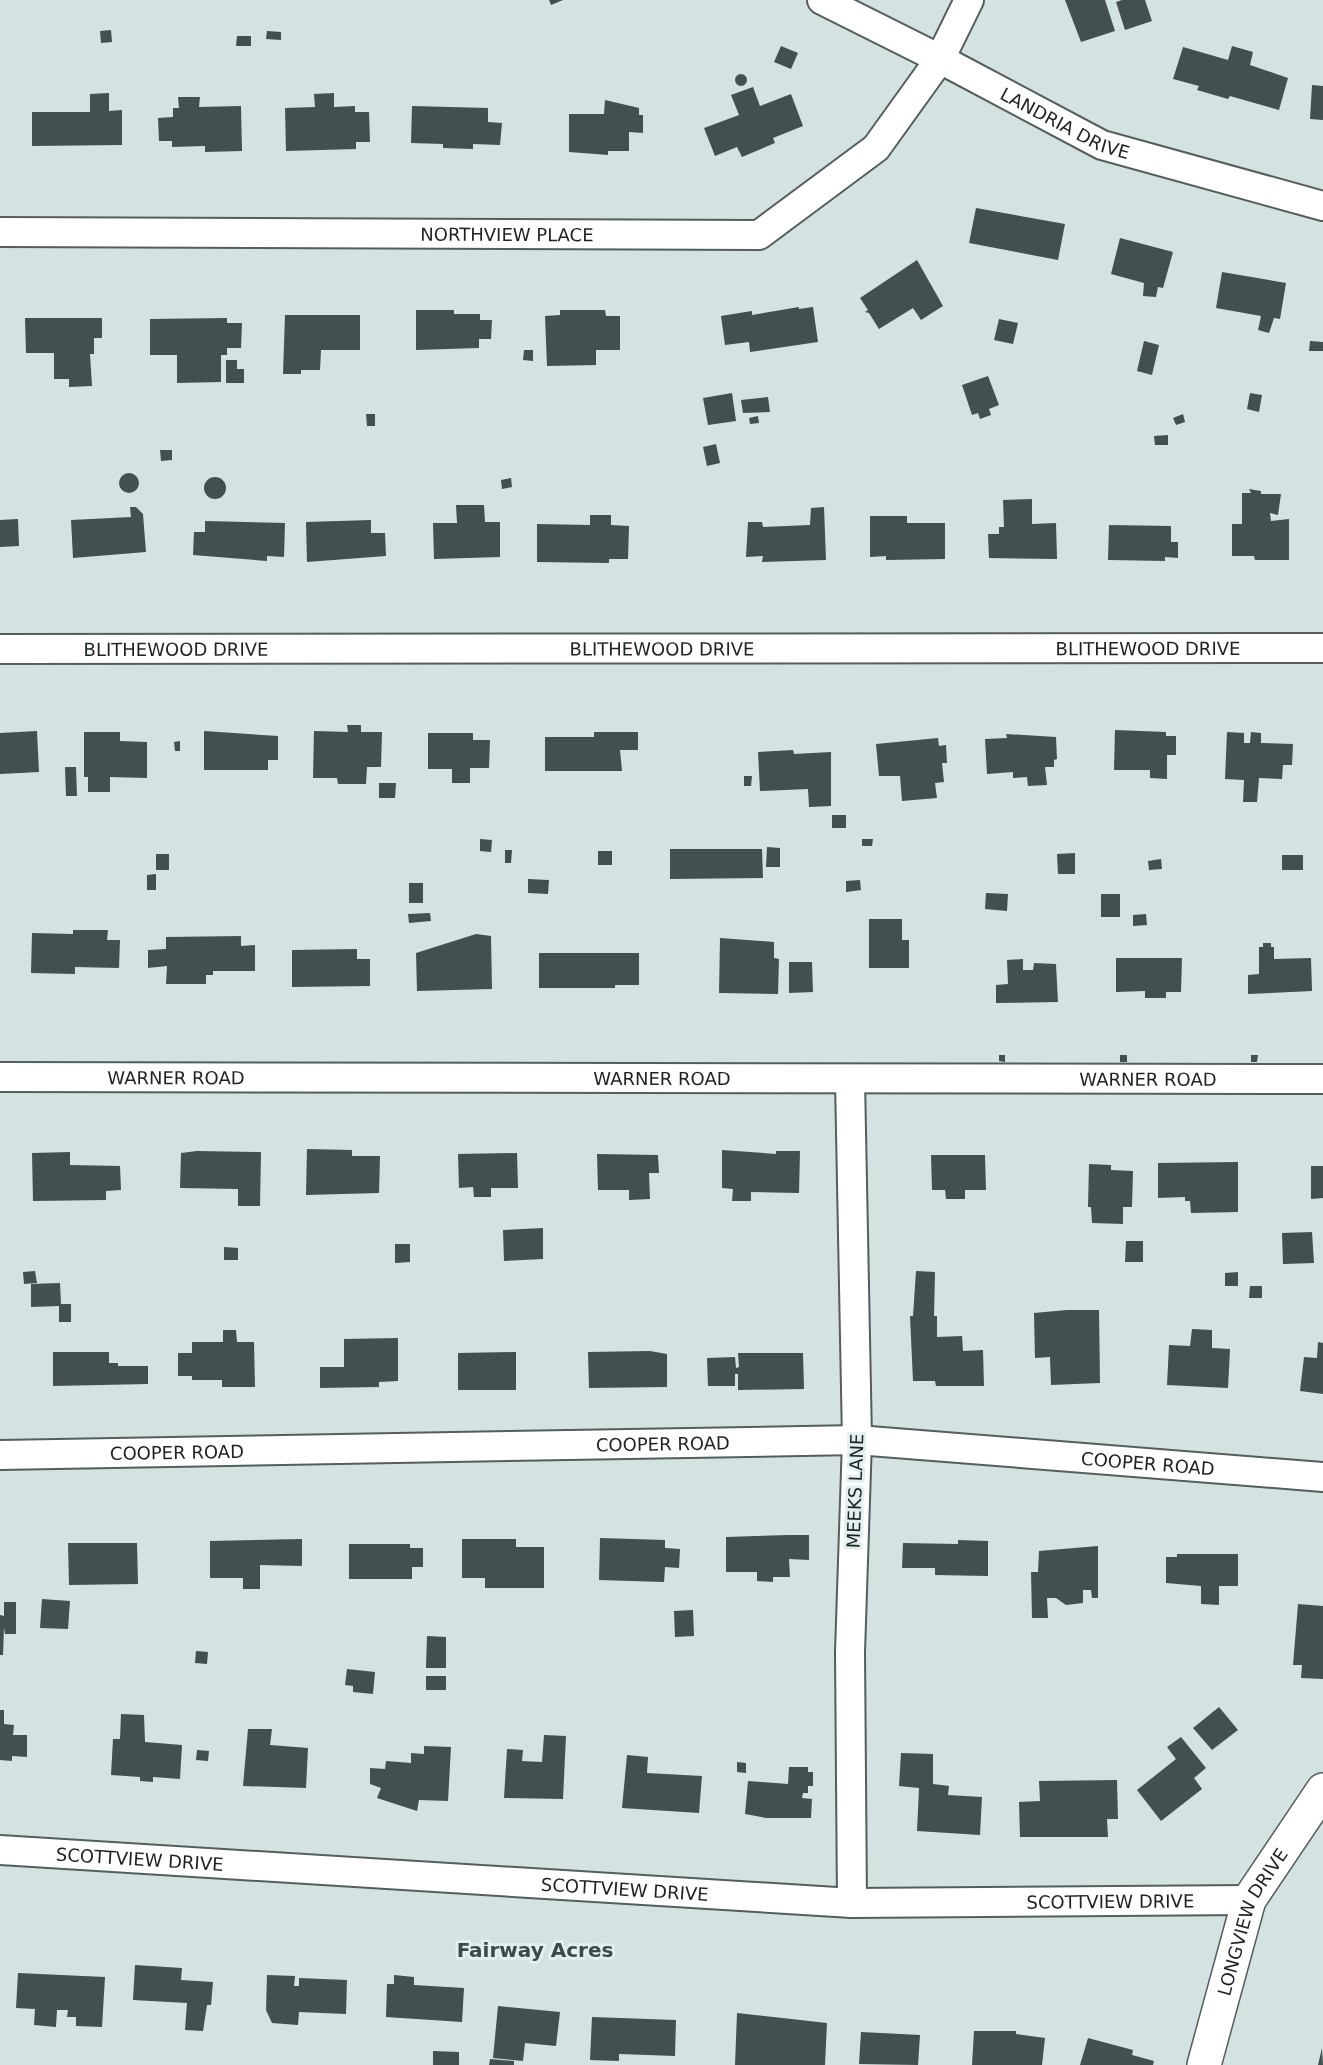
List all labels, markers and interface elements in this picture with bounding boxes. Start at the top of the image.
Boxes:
street label: LANDRIA DRIVE [997,83,1132,163]
street label: NORTHVIEW PLACE [420,223,594,245]
street label: BLITHEWOOD DRIVE [84,638,268,659]
street label: BLITHEWOOD DRIVE [570,638,754,659]
street label: BLITHEWOOD DRIVE [1056,638,1240,659]
street label: WARNER ROAD [107,1067,245,1088]
street label: WARNER ROAD [593,1067,731,1089]
street label: WARNER ROAD [1079,1068,1217,1089]
street label: COOPER ROAD [596,1432,730,1455]
street label: MEEKS LANE [843,1433,867,1549]
street label: COOPER ROAD [110,1440,244,1464]
street label: COOPER ROAD [1080,1447,1216,1479]
street label: SCOTTVIEW DRIVE [55,1843,224,1874]
street label: LONGVIEW DRIVE [1213,1844,1291,1998]
street label: SCOTTVIEW DRIVE [540,1873,709,1905]
street label: SCOTTVIEW DRIVE [1026,1890,1194,1912]
district label: Fairway Acres [457,1938,613,1962]

